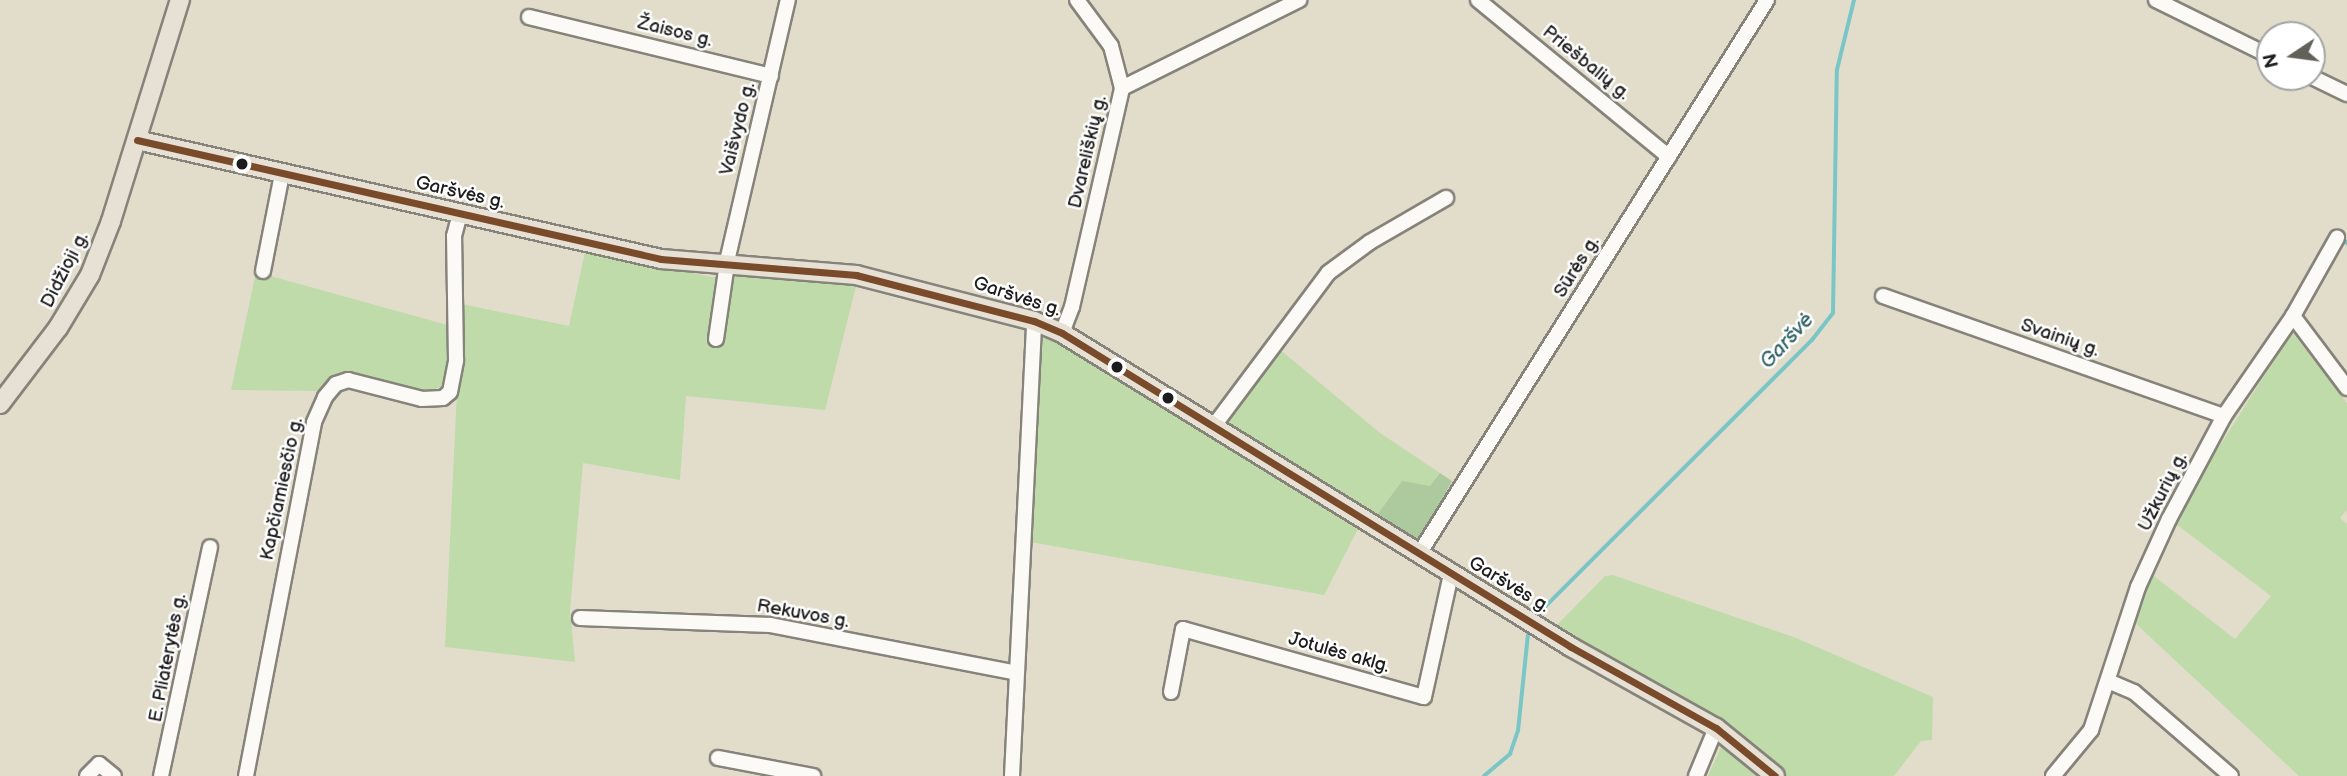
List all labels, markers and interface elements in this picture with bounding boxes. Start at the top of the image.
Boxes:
street label: Žaisos g. [635,12,715,52]
street label: Priešbalių g. [1538,21,1634,105]
north arrow [2256,21,2326,91]
text: N [2259,51,2285,70]
street label: Vaišvydo g. [715,80,761,178]
street label: Dvareliškių g. [1064,93,1112,211]
unlabelled marker [235,157,249,171]
street label: Garšvės g. [413,172,507,214]
street label: Didžioji g. [36,228,94,312]
street label: Sūrės g. [1549,232,1605,302]
street label: Garšvės g. [970,272,1064,322]
water label: Garšvė [1755,308,1819,374]
street label: Svainių g. [2018,314,2102,362]
unlabelled marker [1110,360,1124,374]
unlabelled marker [1161,391,1175,405]
street label: Kapčiamiesčio g. [256,416,308,562]
street label: Užkurių g. [2133,449,2193,535]
street label: Garšvės g. [1464,552,1554,618]
street label: E. Pliaterytės g. [144,592,192,724]
street label: Rekuvos g. [755,595,851,633]
street label: Jotulės aklg. [1286,628,1392,678]

